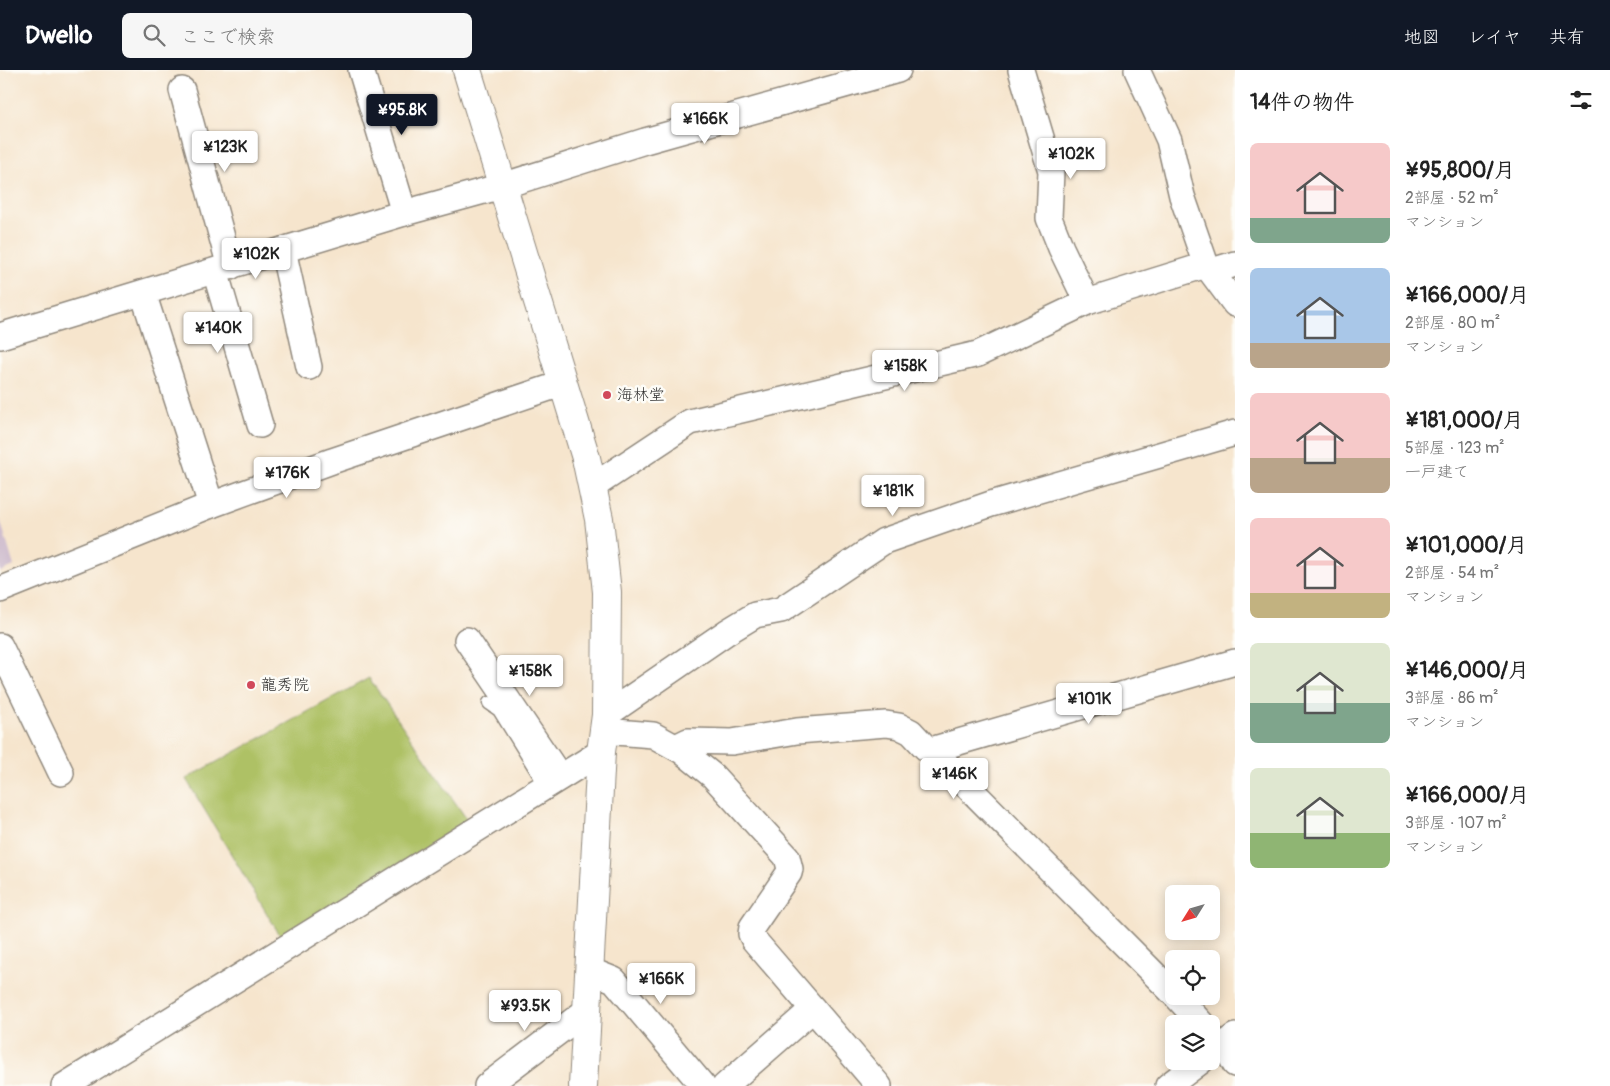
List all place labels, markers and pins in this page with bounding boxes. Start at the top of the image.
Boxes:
pin: ¥95.8K [361,93,443,136]
pin: ¥166K [670,102,740,145]
pin: ¥123K [190,131,260,173]
pin: ¥102K [1036,138,1106,180]
pin: ¥102K [221,238,291,280]
pin: ¥140K [183,312,253,354]
pin: ¥158K [870,350,940,392]
place label: 海林堂 [617,385,665,405]
marker: 海林堂 [601,389,613,401]
pin: ¥176K [252,456,322,499]
pin: ¥181K [858,474,928,517]
pin: ¥158K [495,654,565,697]
place label: 龍秀院 [261,675,309,695]
marker: 龍秀院 [245,679,257,691]
pin: ¥101K [1054,682,1124,725]
pin: ¥146K [919,758,989,800]
pin: ¥166K [626,962,696,1005]
pin: ¥93.5K [484,990,566,1032]

